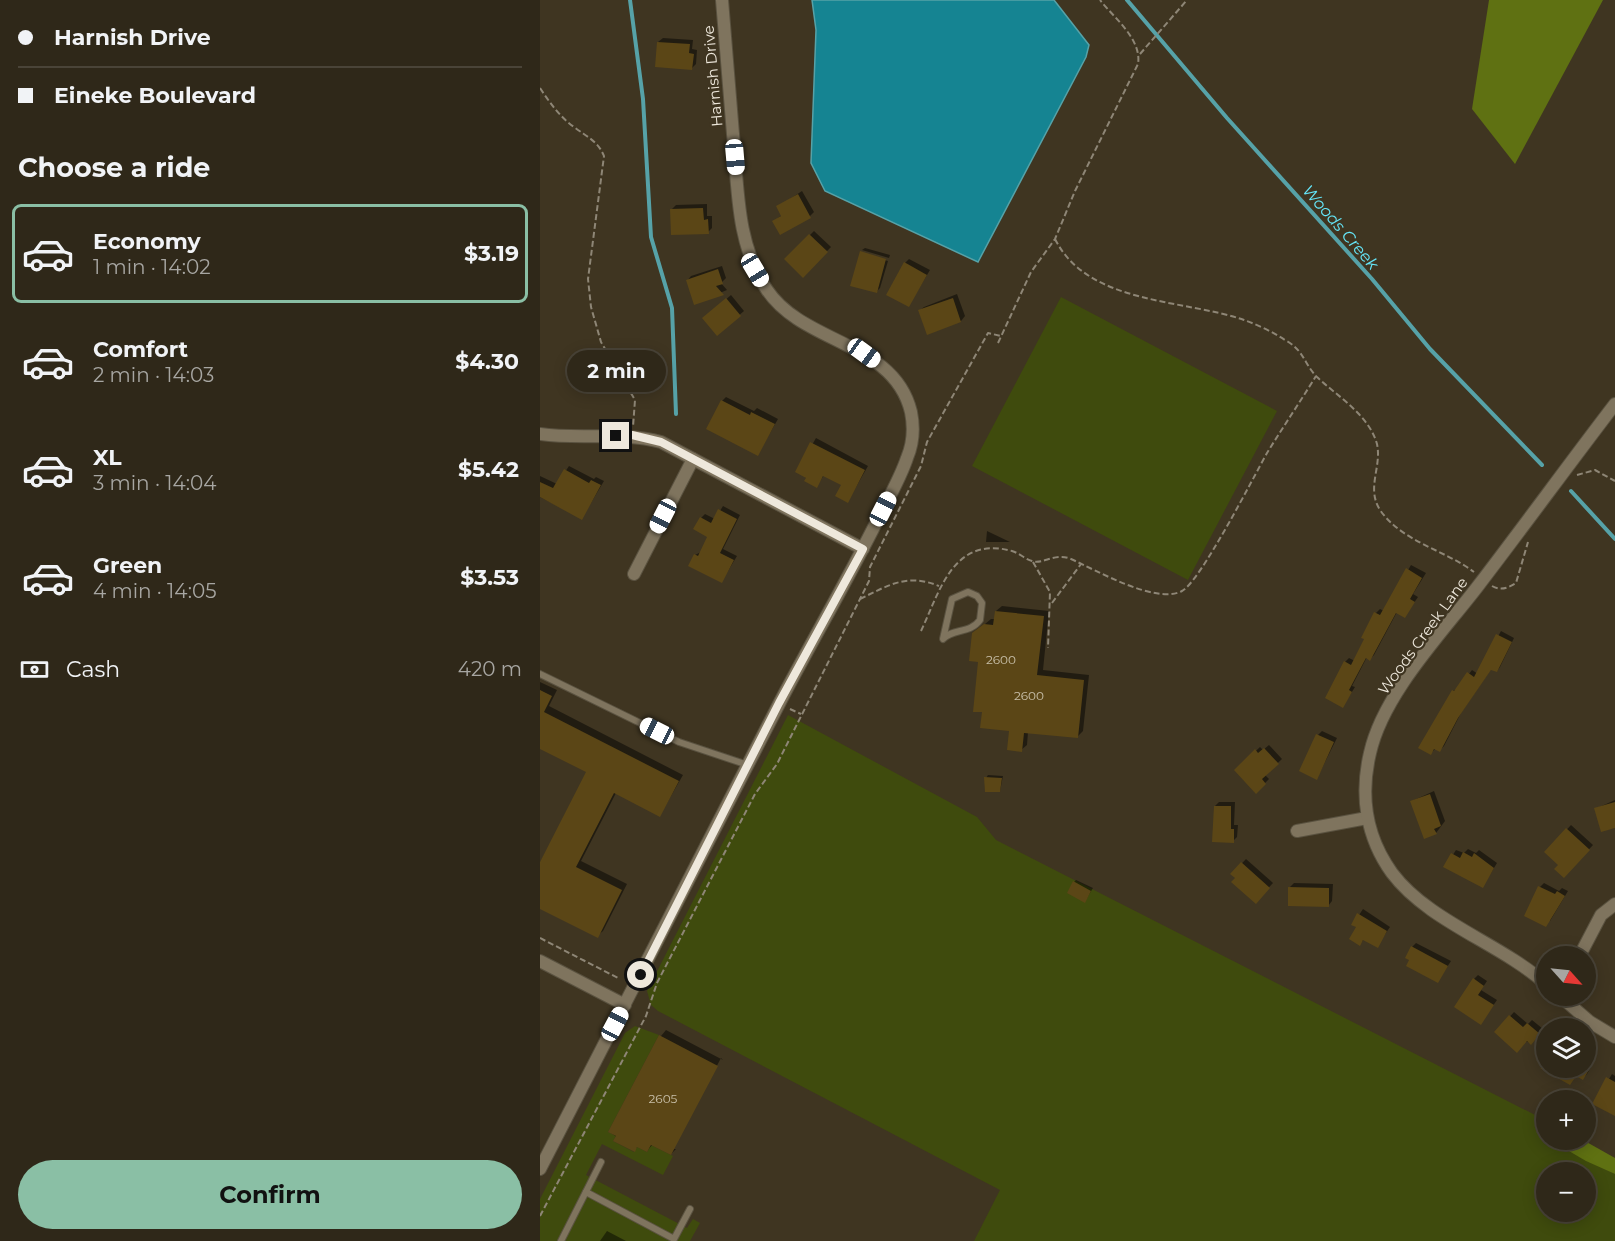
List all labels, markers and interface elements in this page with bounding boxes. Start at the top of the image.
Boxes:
text: Harnish Drive [54,24,211,51]
street label: Harnish Drive [699,25,726,128]
text: Eineke Boulevard [54,82,256,109]
car [724,138,746,176]
text: Choose a ride [18,151,210,184]
water label: Woods Creek [1299,181,1384,275]
icon: car [21,227,75,281]
text: Economy [93,228,201,255]
text: $3.19 [464,240,519,267]
car [738,250,772,290]
text: 1 min · 14:02 [93,255,211,279]
icon: car [21,335,75,389]
car [844,335,884,371]
text: Comfort [93,336,188,363]
text: $4.30 [455,348,519,375]
callout: 2 min [566,349,665,391]
text: 2 min [587,359,646,383]
text: 2 min · 14:03 [93,363,214,387]
route end [602,422,629,449]
icon: car [21,443,75,497]
text: XL [93,444,122,471]
text: $5.42 [458,456,519,483]
text: 3 min · 14:04 [93,471,216,495]
car [867,489,899,529]
car [647,496,679,536]
icon: car [21,551,75,605]
text: Green [93,552,162,579]
text: $3.53 [460,564,519,591]
street label: Woods Creek Lane [1374,573,1472,698]
text: 4 min · 14:05 [93,579,216,603]
house number: 2600 [986,652,1016,667]
icon: cash [18,653,51,686]
text: Cash [66,656,120,683]
text: 420 m [458,657,522,681]
house number: 2600 [1014,688,1044,703]
car [637,715,677,747]
north arrow [1536,946,1596,1006]
map controls [1536,946,1596,1222]
route start [627,961,654,988]
car [599,1004,631,1044]
button: layers [1536,1018,1596,1078]
button: + [1536,1090,1596,1150]
house number: 2605 [649,1091,678,1106]
button: Confirm [18,1160,522,1229]
button: − [1536,1162,1596,1222]

